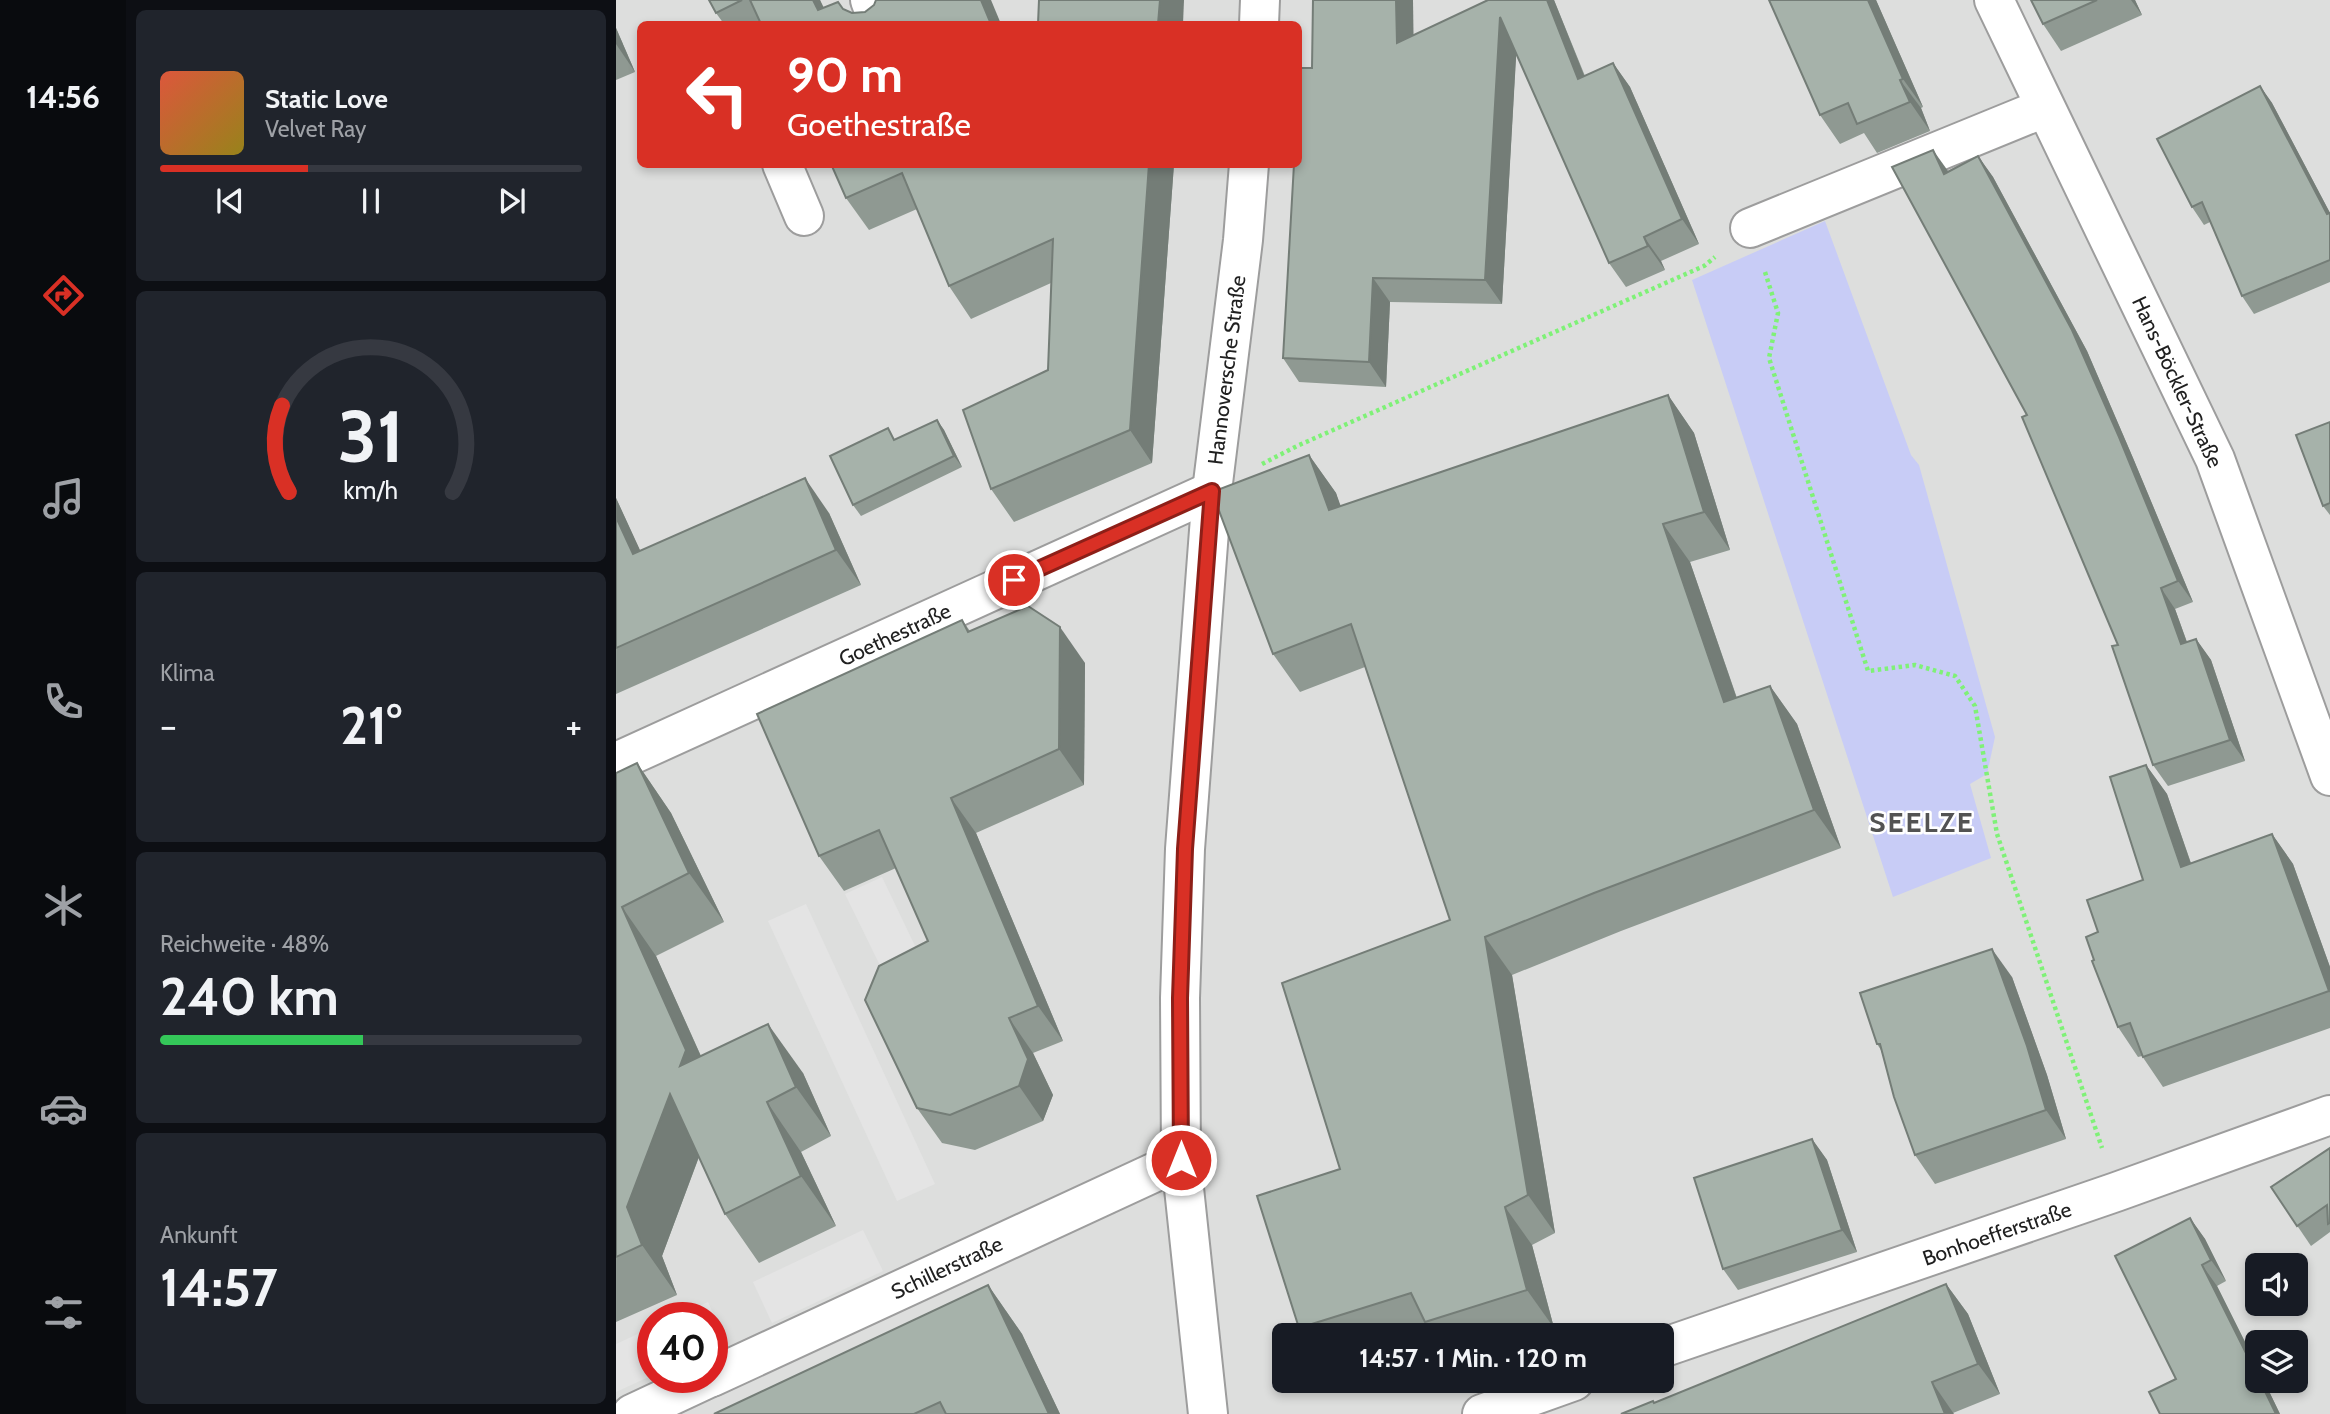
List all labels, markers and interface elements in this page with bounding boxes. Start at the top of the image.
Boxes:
text: 90 m [787,45,903,104]
icon: left [672,49,763,140]
text: 14:56 [26,77,100,116]
text: Static Love [265,83,388,115]
text: Goethestraße [787,105,971,144]
text: Velvet Ray [265,115,366,143]
icon: previous [211,182,249,220]
icon: pause [352,182,390,220]
icon: next [493,182,531,220]
icon: directions [39,271,88,320]
street label: Hannoversche Straße [1202,274,1251,466]
street label: Hans-Böckler-Straße [2127,292,2228,471]
text: 31 [338,393,404,481]
icon: music [39,474,88,523]
text: km/h [344,475,398,505]
pin [984,550,1044,610]
icon: arrive [995,561,1033,599]
street label: Goethestraße [835,598,955,671]
text: Klima [160,659,215,687]
icon: phone [39,677,88,726]
text: 21° [340,694,402,757]
text: − [160,702,177,749]
text: + [565,702,582,749]
district label: SEELZE [1869,805,1975,839]
icon: climate [39,881,88,930]
text: Reichweite · 48% [160,930,329,958]
text: 240 km [160,965,339,1028]
icon: car [39,1084,88,1133]
position arrow [1144,1123,1218,1197]
street label: Bonhoefferstraße [1919,1196,2075,1271]
text: Ankunft [160,1221,238,1249]
street label: Schillerstraße [887,1231,1007,1304]
map controls [2245,1253,2308,1393]
button: sound [2245,1253,2308,1316]
text: 14:57 [160,1256,277,1319]
icon: filters [39,1288,88,1337]
speed limit sign: 40 [637,1302,728,1393]
button: layers [2245,1330,2308,1393]
text: 14:57 · 1 Min. · 120 m [1359,1342,1587,1374]

